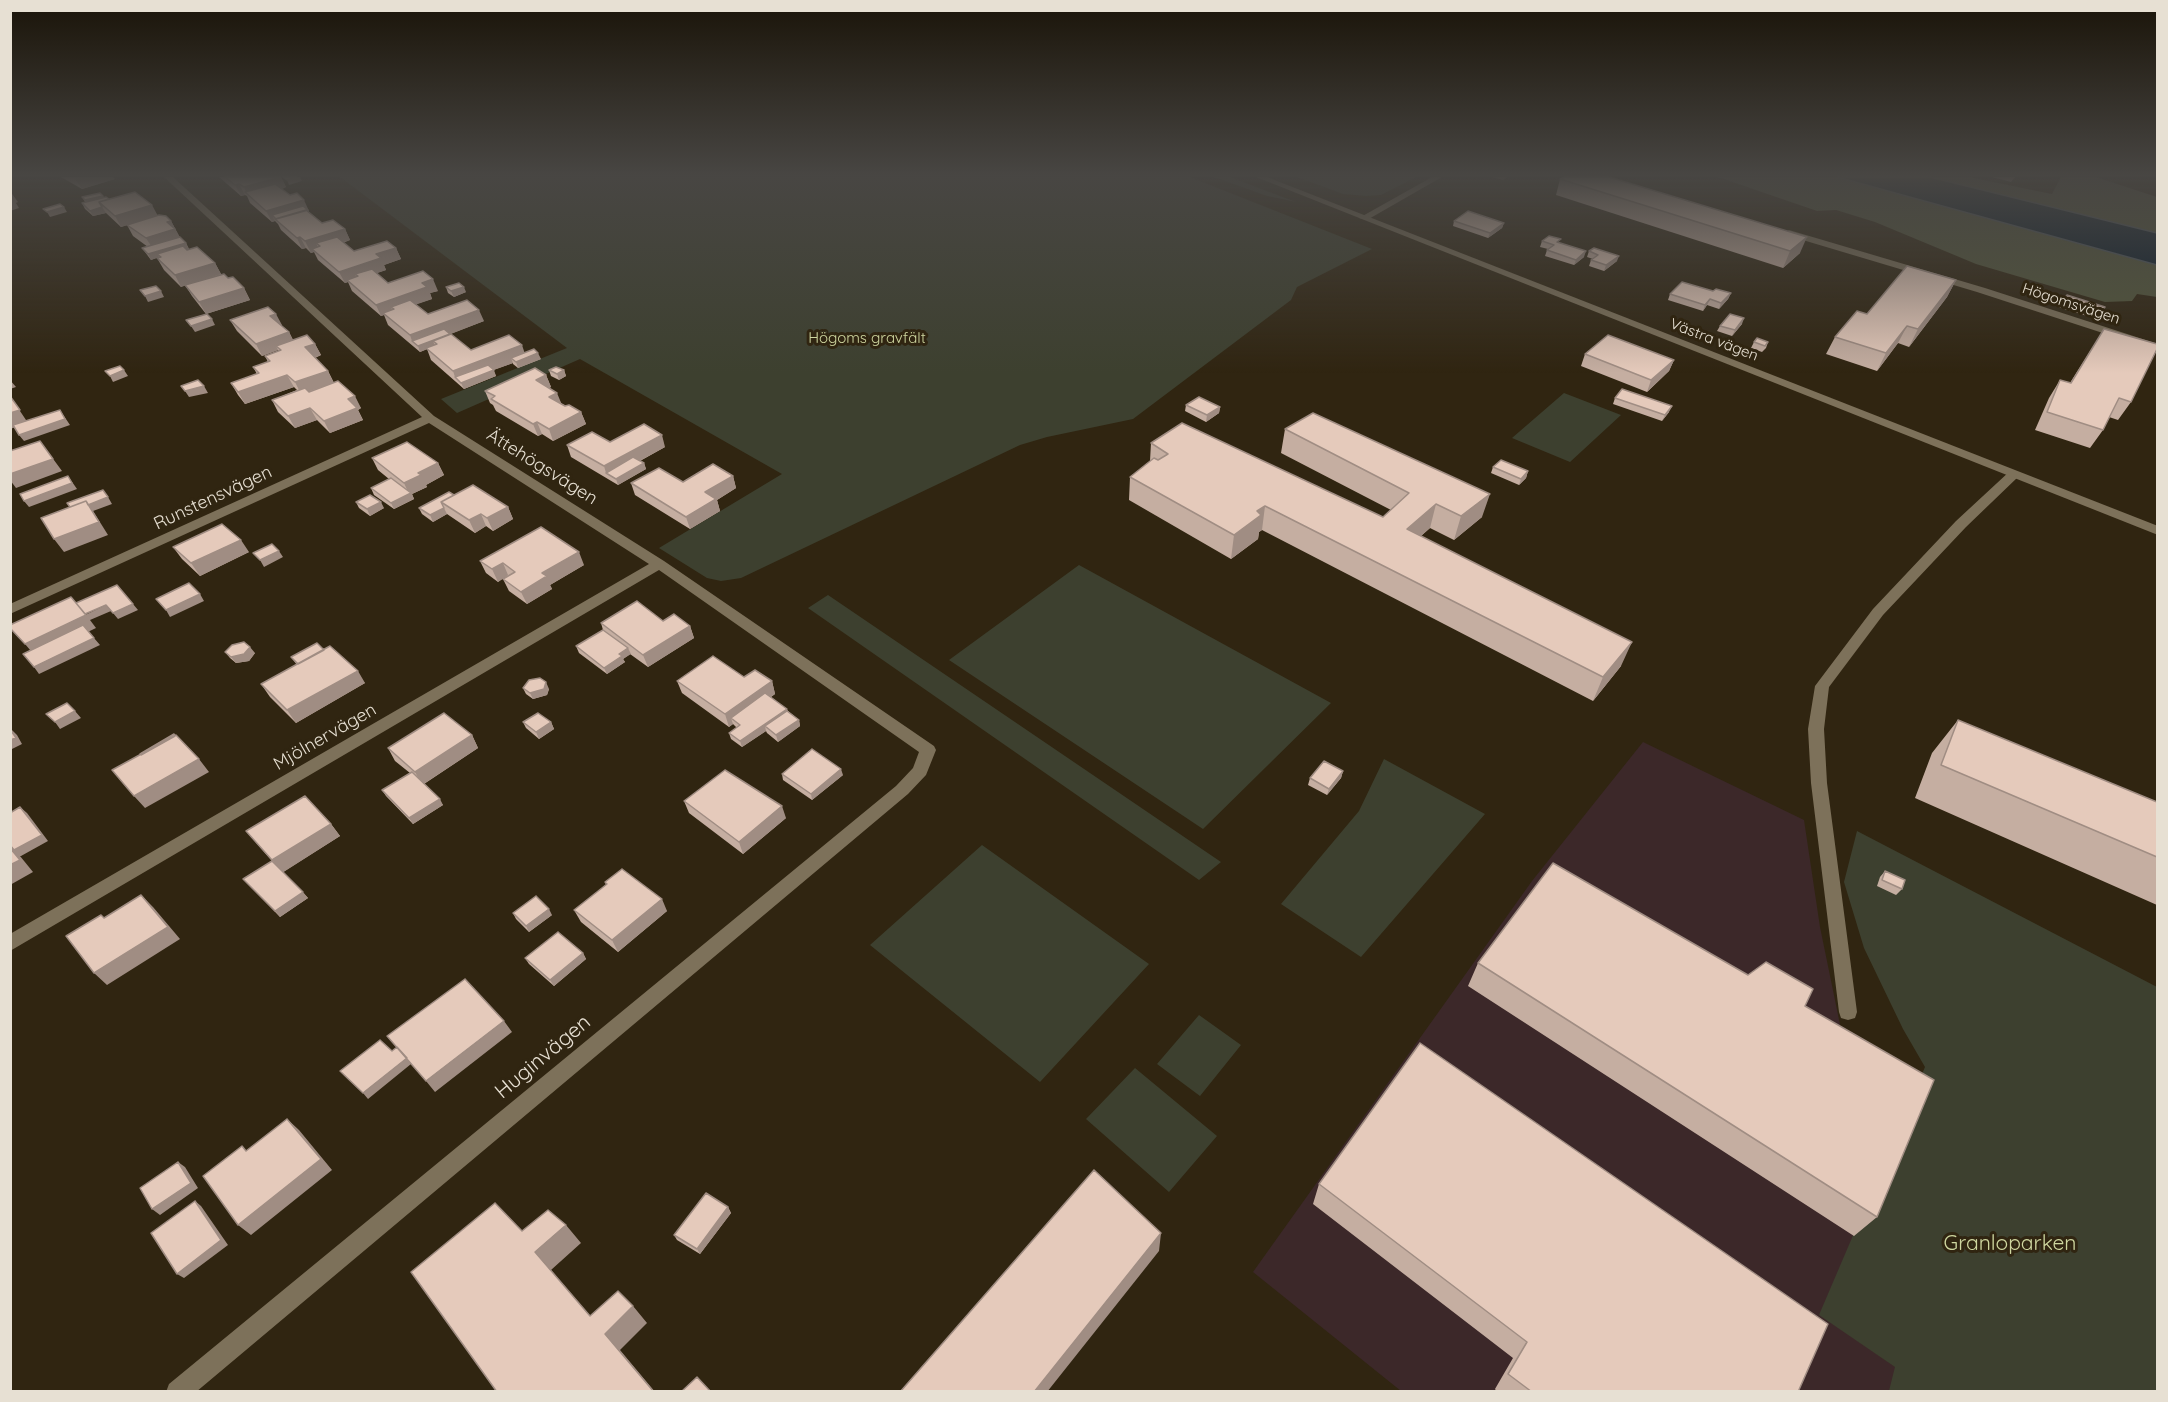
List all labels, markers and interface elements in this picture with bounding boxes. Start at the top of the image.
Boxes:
street label: Högomsvägen [2020,280,2122,328]
street label: Västra vägen [1667,315,1761,365]
park label: Högoms gravfält [808,329,926,347]
street label: Ättehögsvägen [483,424,601,510]
street label: Runstensvägen [151,461,275,535]
street label: Mjölnervägen [270,699,380,775]
street label: Huginvägen [490,1010,596,1104]
park label: Granloparken [1944,1231,2076,1257]

